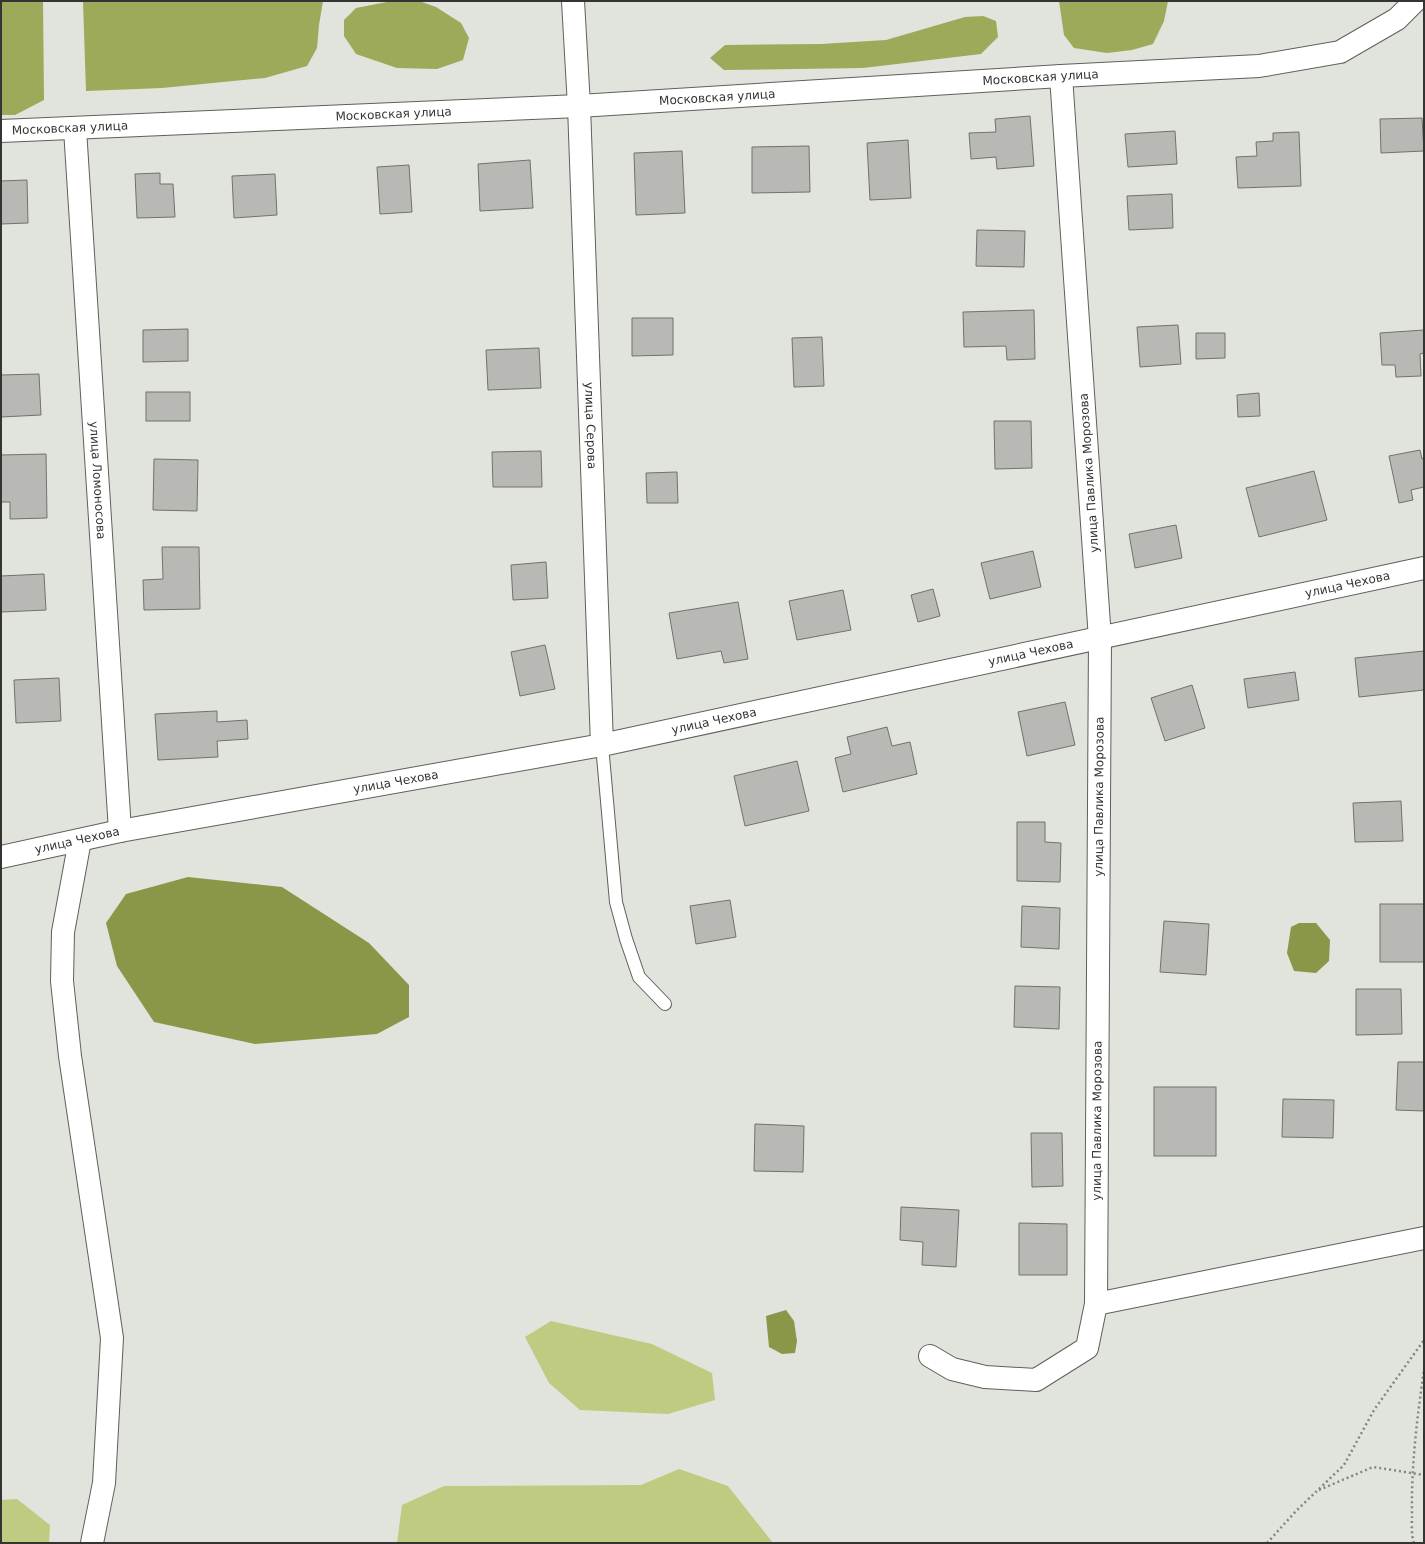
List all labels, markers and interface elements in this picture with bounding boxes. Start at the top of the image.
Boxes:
street label: Московская улица [982,67,1099,88]
street label: Московская улица [659,87,776,108]
street label: Московская улица [335,105,452,124]
street label: Московская улица [11,119,128,138]
street label: улица Серова [582,382,599,469]
street label: улица Павлика Морозова [1076,393,1102,553]
street label: улица Ломоносова [87,421,108,540]
street label: улица Чехова [1304,569,1391,600]
street label: улица Чехова [987,637,1074,669]
street label: улица Чехова [670,705,758,737]
street label: улица Павлика Морозова [1092,717,1107,877]
street label: улица Чехова [352,767,440,796]
street label: улица Чехова [33,824,121,856]
street label: улица Павлика Морозова [1090,1041,1105,1201]

